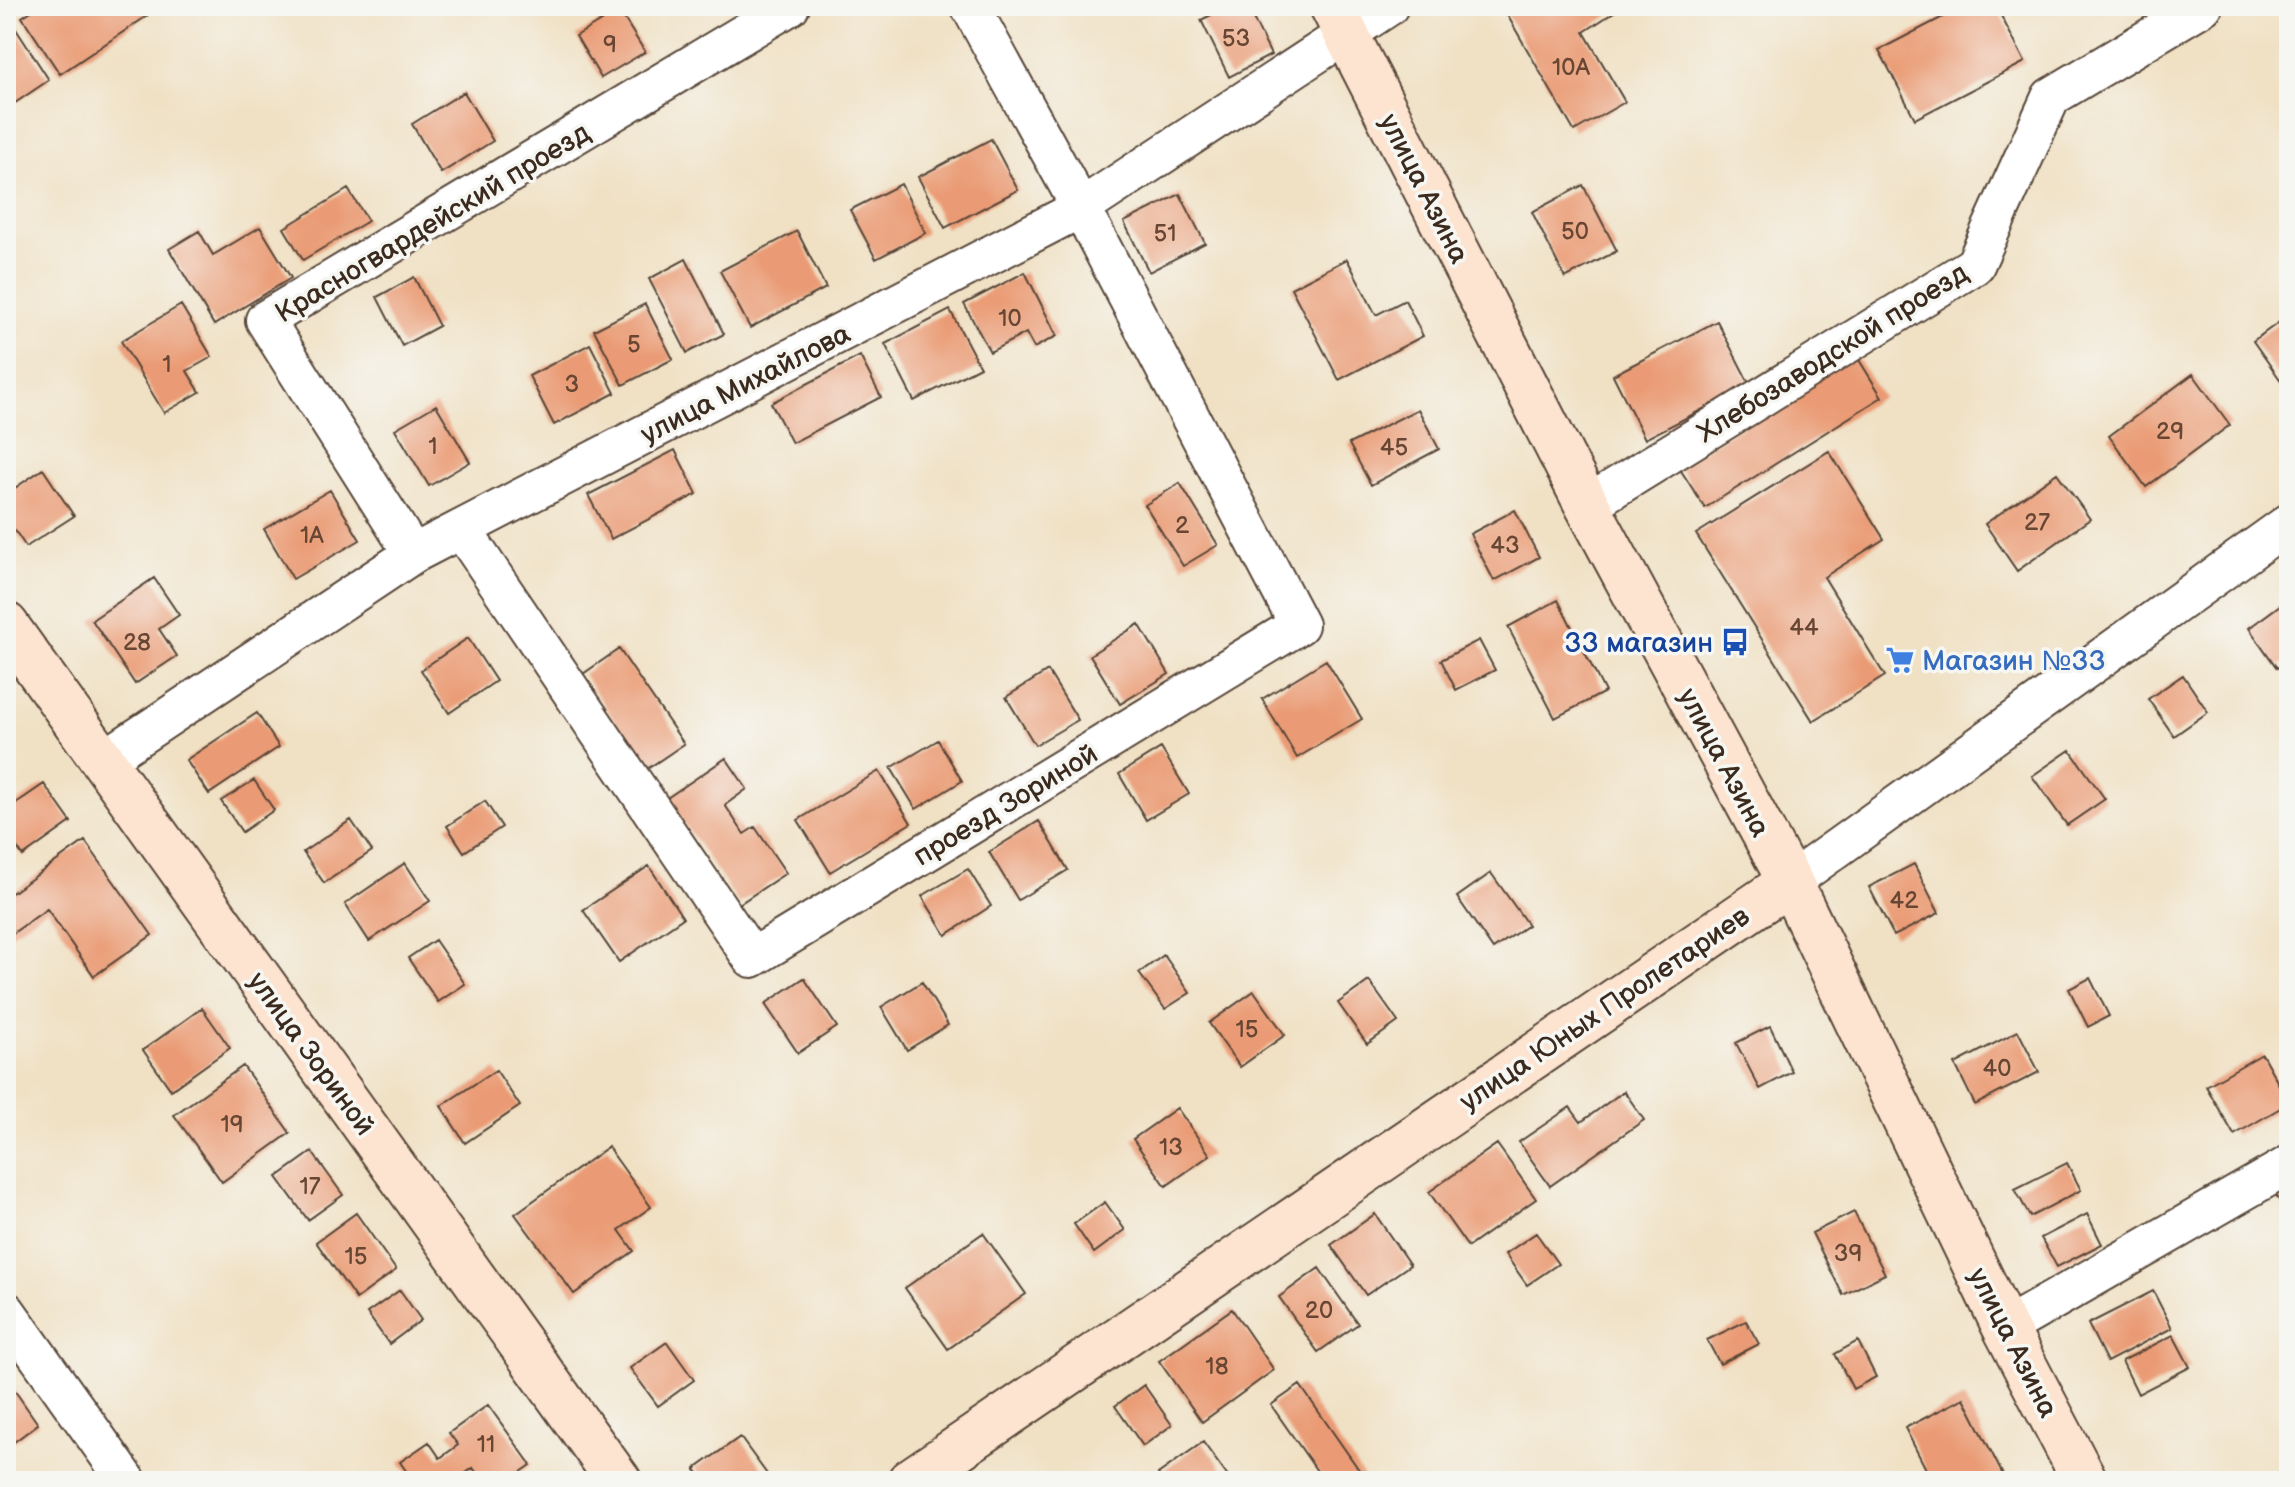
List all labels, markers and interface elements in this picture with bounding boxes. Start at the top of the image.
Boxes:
house number: 53 [1222,24,1250,53]
house number: 9 [603,30,617,59]
house number: 10А [1552,53,1590,82]
street label: улица Азина [1372,108,1476,269]
street label: Красногвардейский проезд [270,116,596,330]
house number: 50 [1561,217,1589,246]
house number: 51 [1153,219,1177,248]
street label: Хлебозаводской проезд [1691,256,1974,450]
house number: 10 [998,304,1022,333]
street label: улица Михайлова [635,317,856,451]
house number: 5 [627,330,641,359]
house number: 1 [162,350,172,379]
house number: 3 [565,370,579,399]
house number: 29 [2156,417,2184,446]
house number: 1 [428,432,438,461]
house number: 45 [1380,433,1408,462]
house number: 27 [2024,508,2050,537]
house number: 2 [1175,511,1189,540]
house number: 1А [300,521,324,550]
house number: 43 [1490,531,1520,560]
house number: 44 [1789,613,1819,642]
place label: 33 магазин [1564,627,1713,660]
bus stop icon: 33 магазин [1720,627,1750,657]
house number: 28 [123,628,151,657]
supermarket icon: Магазин №33 [1885,645,1915,675]
place label: Магазин №33 [1922,645,2106,678]
street label: улица Азина [1671,683,1777,843]
street label: проезд Зориной [908,737,1104,873]
house number: 42 [1890,886,1918,915]
street label: улица Юных Пролетариев [1454,900,1756,1119]
street label: улица Зориной [240,966,381,1142]
house number: 15 [1235,1015,1259,1044]
house number: 40 [1983,1054,2011,1083]
house number: 19 [220,1110,244,1139]
house number: 13 [1159,1133,1183,1162]
house number: 17 [299,1172,321,1201]
house number: 39 [1834,1239,1862,1268]
house number: 15 [344,1242,368,1271]
street label: улица Азина [1961,1262,2065,1423]
house number: 20 [1305,1296,1333,1325]
house number: 18 [1205,1352,1229,1381]
house number: 11 [477,1430,495,1459]

